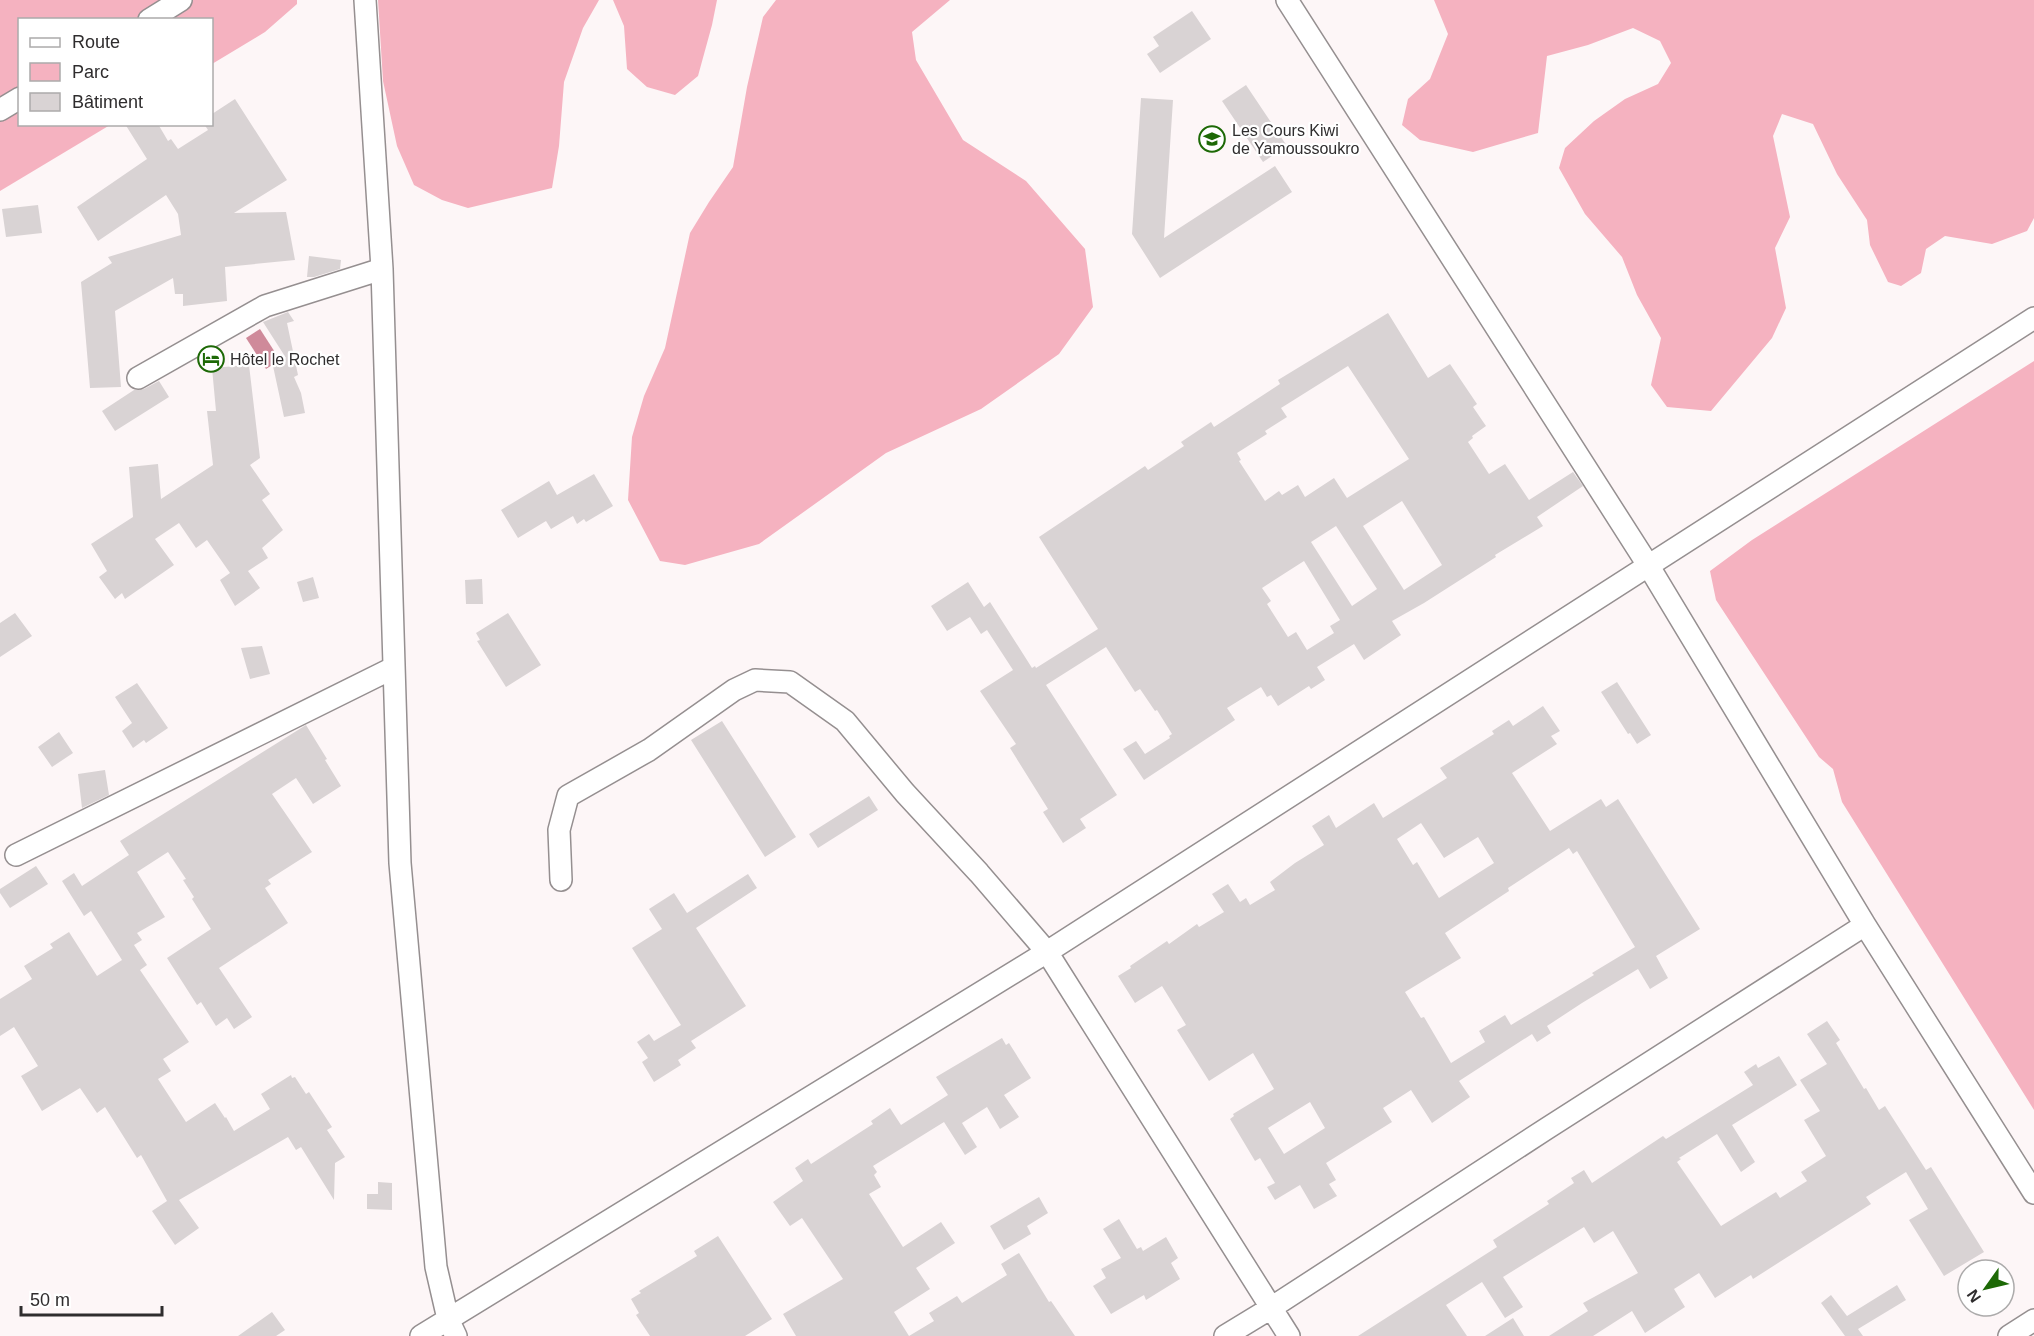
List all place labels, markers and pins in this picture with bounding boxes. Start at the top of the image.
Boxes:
place label: Les Cours Kiwi de Yamoussoukro [1232,122,1360,157]
school or university icon: Les Cours Kiwi de Yamoussoukro [1197,124,1227,154]
hotel icon: Hôtel le Rochet [196,344,226,374]
place label: Hôtel le Rochet [230,351,340,368]

